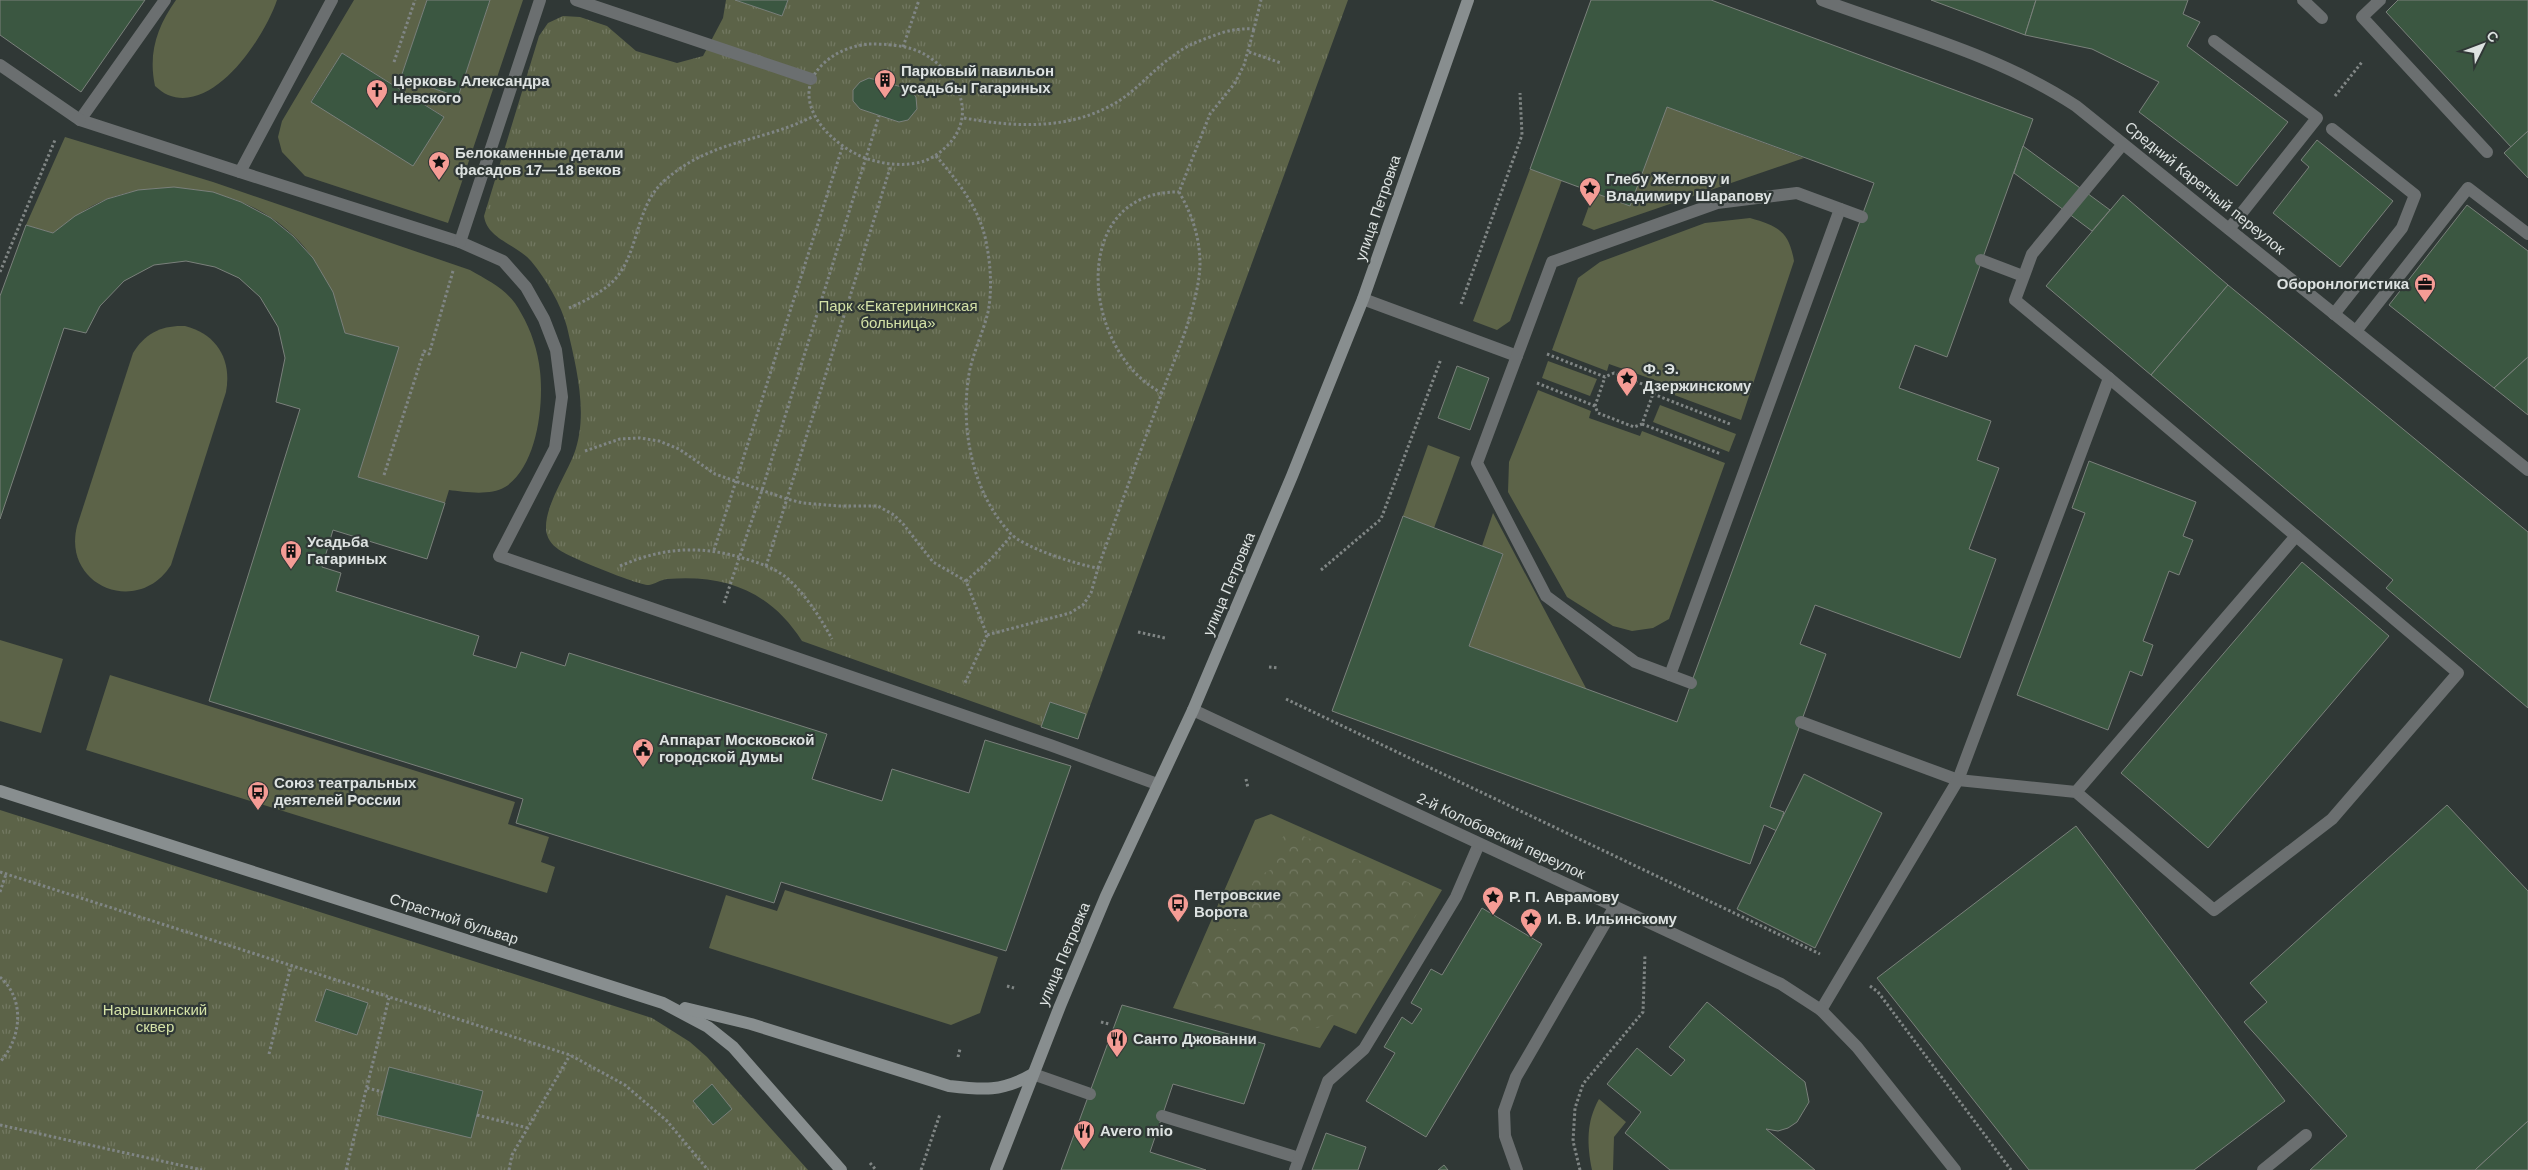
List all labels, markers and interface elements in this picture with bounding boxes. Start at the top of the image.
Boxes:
north arrow [2458,20,2508,70]
text: С [2483,27,2502,45]
place label: Парковый павильон усадьбы Гагариных [901,62,1054,96]
building icon: Парковый павильон усадьбы Гагариных [873,68,897,99]
place label: Церковь Александра Невского [393,72,550,106]
church icon: Церковь Александра Невского [365,78,389,109]
street label: Средний Каретный переулок [2122,118,2289,258]
place label: Белокаменные детали фасадов 17—18 веков [455,144,623,178]
place icon: Белокаменные детали фасадов 17—18 веков [427,150,451,181]
street label: улица Петровка [1351,152,1404,263]
place label: Глебу Жеглову и Владимиру Шарапову [1606,170,1772,204]
place icon: Глебу Жеглову и Владимиру Шарапову [1578,176,1602,207]
office icon: Оборонлогистика [2413,272,2437,303]
place label: Оборонлогистика [2277,275,2410,292]
park label: Парк «Екатерининская больница» [818,297,978,331]
place label: Ф. Э. Дзержинскому [1643,360,1752,394]
place icon: Ф. Э. Дзержинскому [1615,366,1639,397]
street label: улица Петровка [1199,529,1258,638]
place label: Усадьба Гагариных [307,533,387,567]
building icon: Усадьба Гагариных [279,539,303,570]
place label: Аппарат Московской городской Думы [659,731,814,765]
public building icon: Аппарат Московской городской Думы [631,737,655,768]
place label: Союз театральных деятелей России [274,774,417,808]
bus stop icon: Союз театральных деятелей России [246,780,270,811]
street label: 2-й Колобовский переулок [1414,789,1588,882]
place icon: Р. П. Аврамову [1481,885,1505,916]
place label: Петровские Ворота [1194,886,1281,920]
place label: Р. П. Аврамову [1509,888,1620,905]
street label: Страстной бульвар [388,890,521,947]
bus stop icon: Петровские Ворота [1166,892,1190,923]
street label: улица Петровка [1034,899,1093,1008]
place icon: И. В. Ильинскому [1519,907,1543,938]
place label: И. В. Ильинскому [1547,910,1678,927]
park label: Нарышкинский сквер [103,1001,207,1035]
restaurant icon: Санто Джованни [1105,1027,1129,1058]
place label: Санто Джованни [1133,1030,1257,1047]
restaurant icon: Avero mio [1072,1119,1096,1150]
place label: Avero mio [1100,1122,1173,1139]

